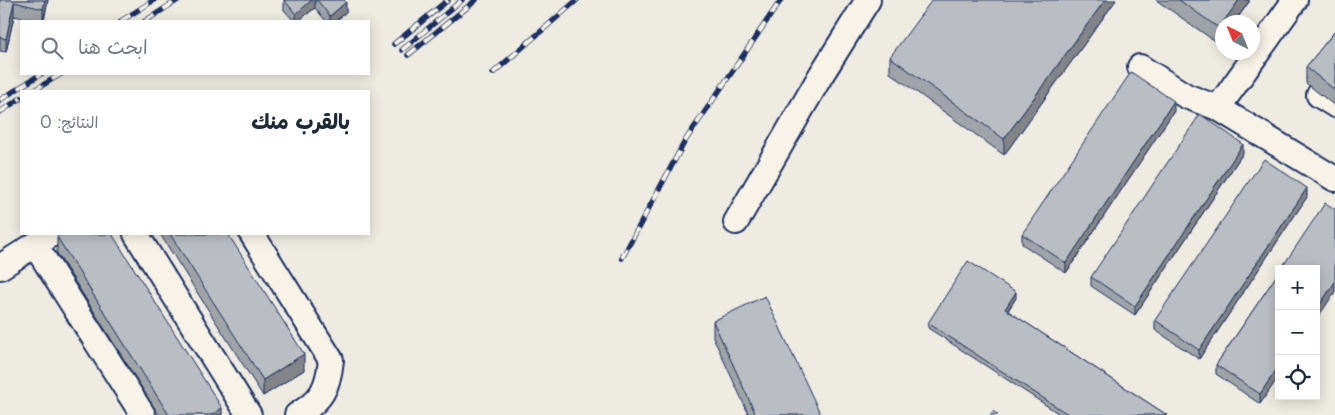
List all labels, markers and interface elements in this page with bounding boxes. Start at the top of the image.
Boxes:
north arrow [1215,15,1260,60]
search box [20,20,370,75]
text: ابحث هنا [78,32,148,60]
icon: search [38,34,66,62]
text: بالقرب منك [251,104,350,136]
text: النتائج: 0 [40,109,98,133]
map controls [1275,265,1320,400]
button: + [1275,265,1320,310]
button: − [1275,310,1320,355]
button: locate [1275,355,1320,400]

